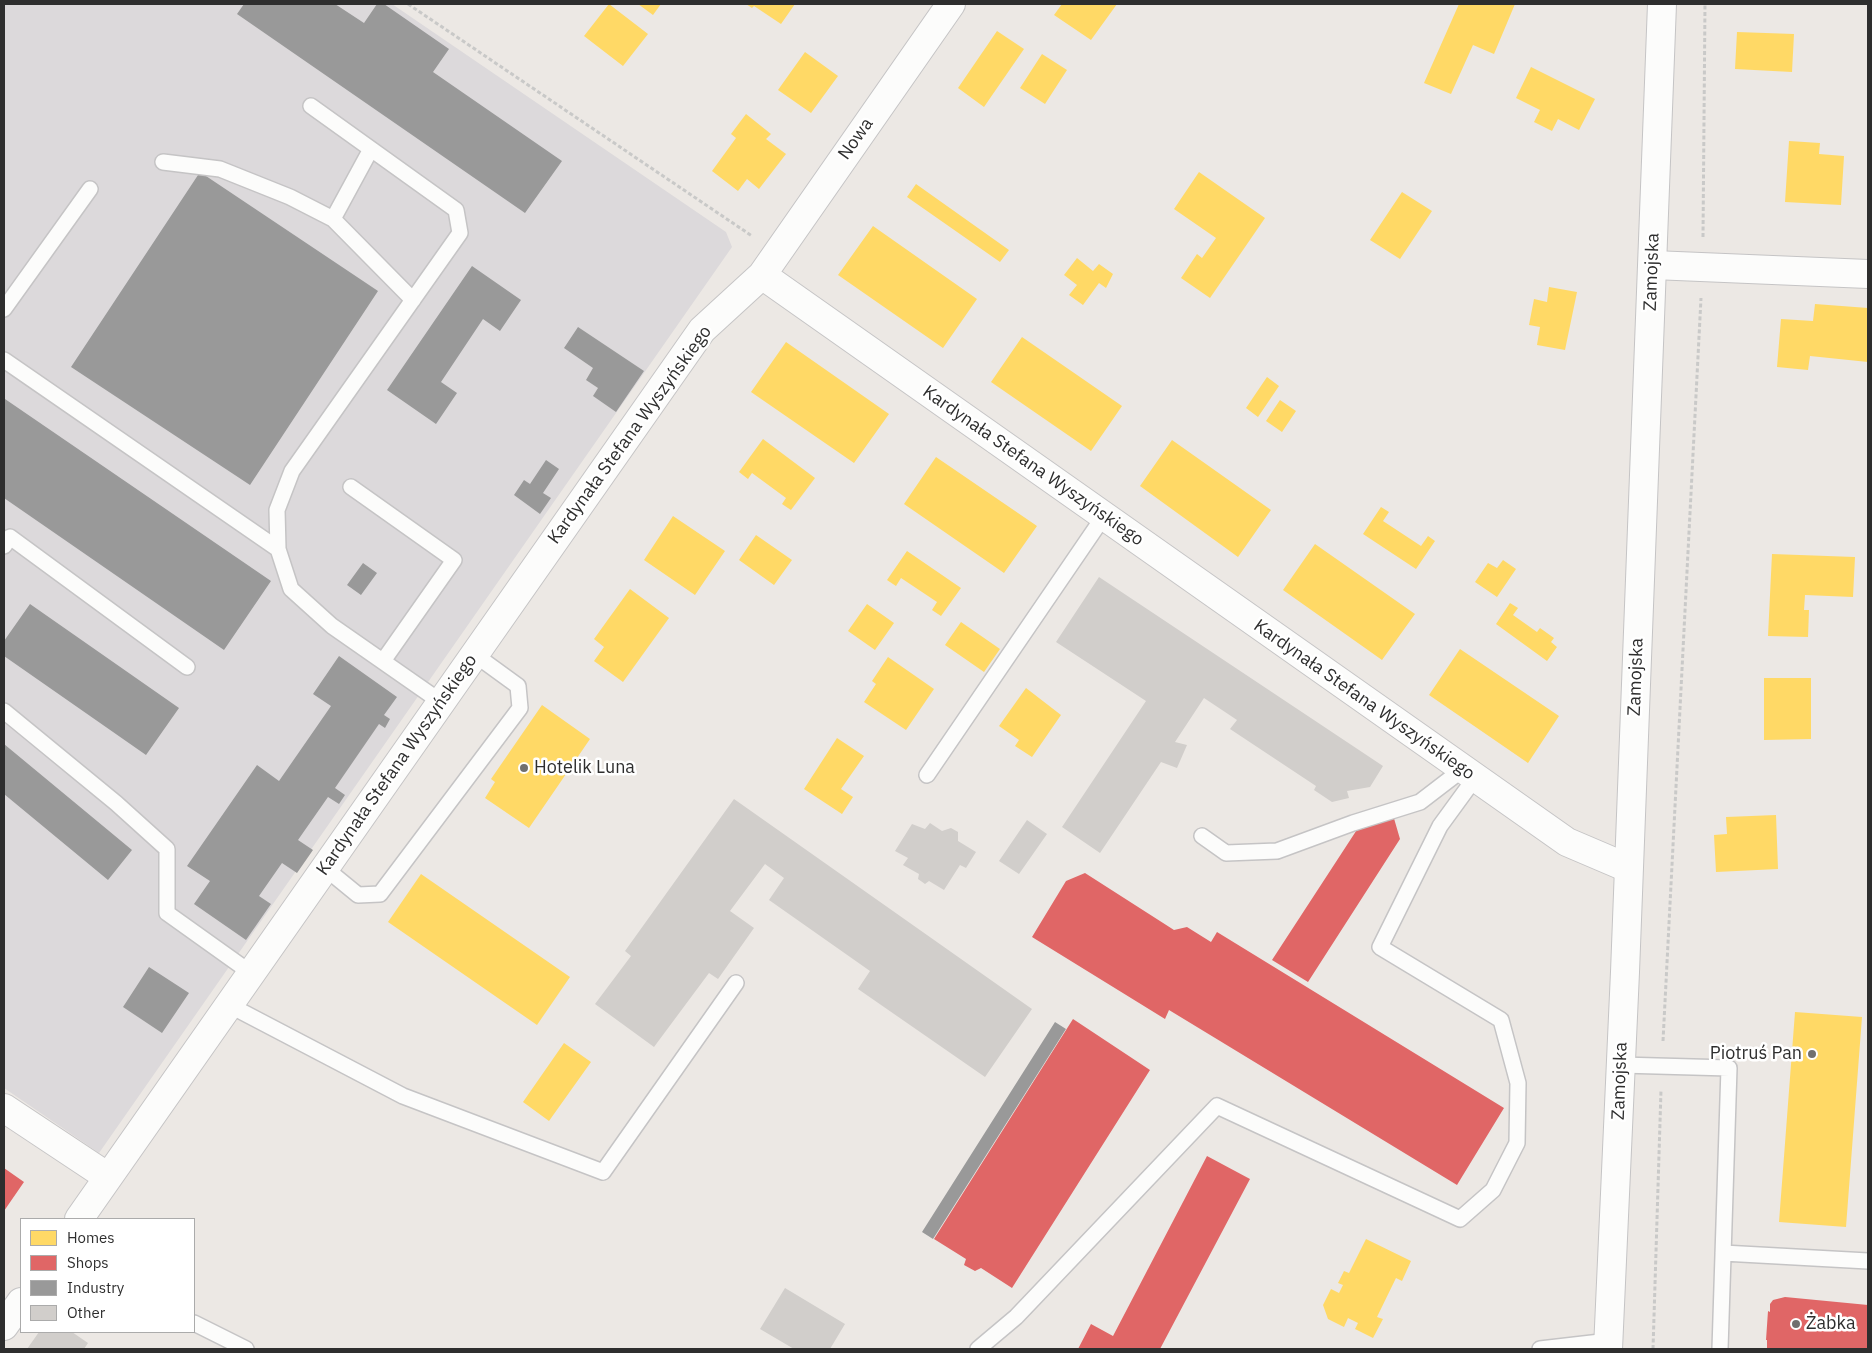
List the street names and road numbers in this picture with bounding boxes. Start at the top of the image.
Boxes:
street label: Nowa [834,114,878,164]
street label: Zamojska [1640,233,1664,311]
street label: Kardynała Stefana Wyszyńskiego [543,322,717,548]
street label: Kardynała Stefana Wyszyńskiego [918,381,1148,551]
street label: Kardynała Stefana Wyszyńskiego [1249,615,1479,785]
street label: Zamojska [1624,638,1648,716]
street label: Kardynała Stefana Wyszyńskiego [312,650,482,880]
street label: Zamojska [1608,1042,1632,1120]

